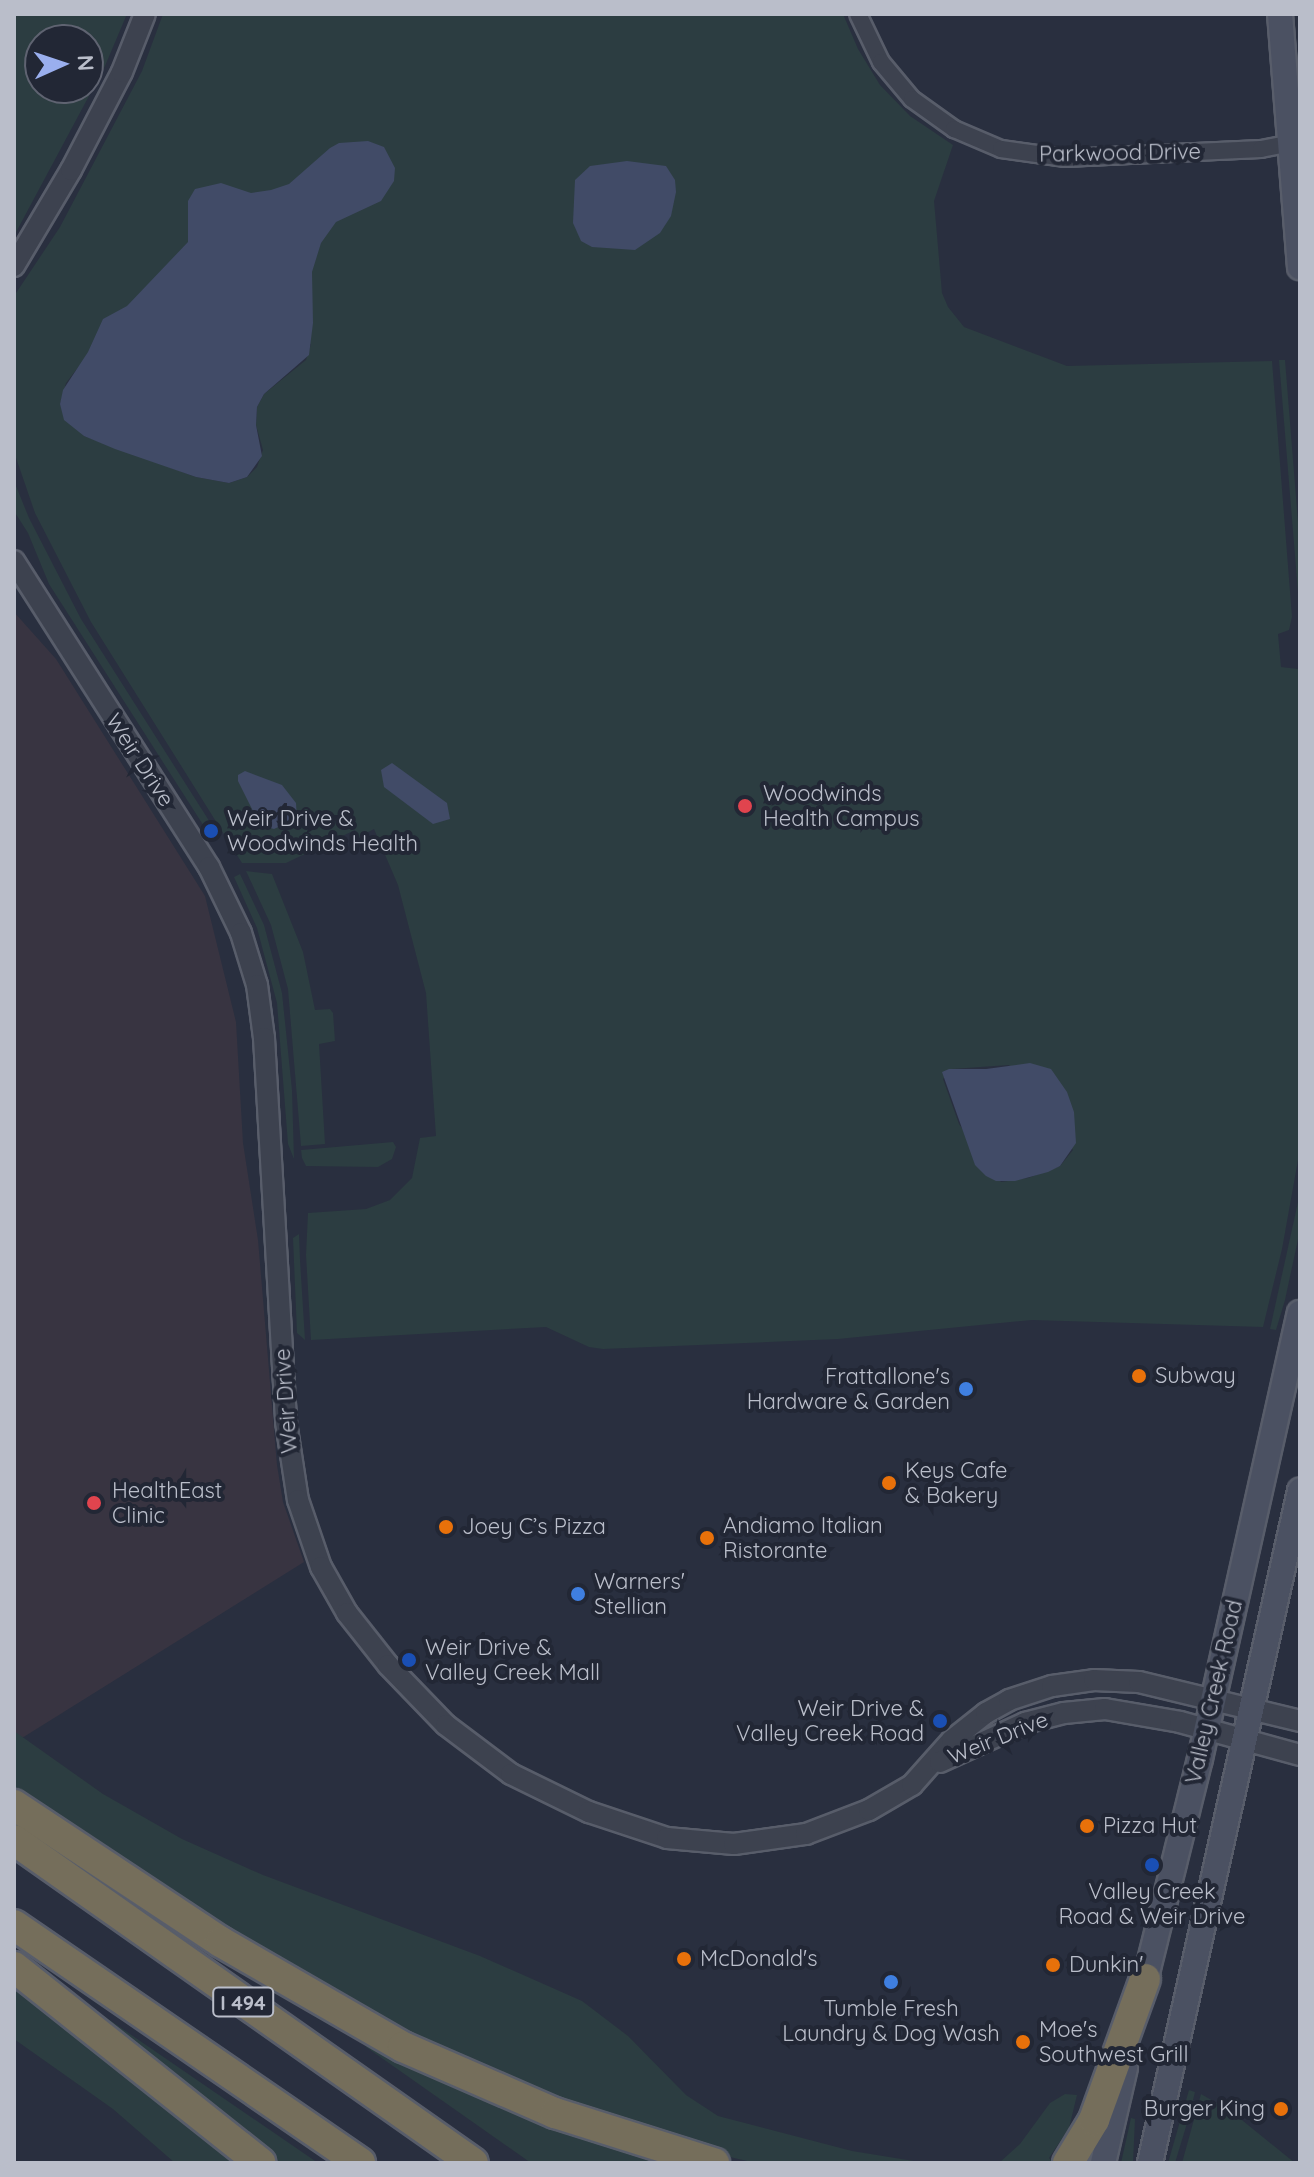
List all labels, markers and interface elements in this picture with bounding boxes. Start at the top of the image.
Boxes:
north arrow [24,24,104,104]
text: N [72,54,100,72]
street label: Parkwood Drive [1039,138,1201,168]
street label: Weir Drive [100,709,180,811]
place label: Woodwinds Health Campus [763,780,920,832]
marker: Woodwinds Health Campus [734,795,756,817]
place label: Weir Drive & Woodwinds Health [227,805,418,856]
marker: Weir Drive & Woodwinds Health [202,822,220,840]
street label: Weir Drive [269,1347,303,1455]
place label: Frattallone's Hardware & Garden [747,1363,950,1414]
place label: Subway [1155,1363,1236,1389]
marker: Subway [1130,1367,1148,1385]
marker: Frattallone's Hardware & Garden [957,1380,975,1398]
place label: Keys Cafe & Bakery [905,1457,1008,1508]
marker: Keys Cafe & Bakery [880,1474,898,1492]
place label: HealthEast Clinic [112,1477,222,1528]
marker: HealthEast Clinic [83,1492,105,1514]
place label: Andiamo Italian Ristorante [723,1512,883,1564]
place label: Joey C’s Pizza [462,1514,606,1540]
marker: Joey C’s Pizza [437,1518,455,1536]
marker: Andiamo Italian Ristorante [698,1529,716,1547]
place label: Warners' Stellian [594,1568,685,1620]
marker: Warners' Stellian [569,1585,587,1603]
street label: Valley Creek Road [1180,1597,1248,1787]
place label: Weir Drive & Valley Creek Mall [425,1634,600,1686]
marker: Weir Drive & Valley Creek Mall [400,1651,418,1669]
place label: Weir Drive & Valley Creek Road [736,1695,924,1746]
street label: Weir Drive [944,1706,1052,1770]
marker: Weir Drive & Valley Creek Road [931,1712,949,1730]
place label: Pizza Hut [1103,1813,1197,1839]
marker: Pizza Hut [1078,1817,1096,1835]
marker: Valley Creek Road & Weir Drive [1143,1856,1161,1874]
place label: Valley Creek Road & Weir Drive [1058,1878,1246,1930]
place label: McDonald's [700,1946,818,1972]
marker: McDonald's [675,1950,693,1968]
place label: Dunkin' [1069,1952,1143,1978]
marker: Dunkin' [1044,1956,1062,1974]
marker: Tumble Fresh Laundry & Dog Wash [882,1973,900,1991]
road number: I 494 [211,1986,275,2018]
place label: Tumble Fresh Laundry & Dog Wash [782,1995,1000,2046]
place label: Moe's Southwest Grill [1039,2016,1188,2068]
marker: Moe's Southwest Grill [1014,2033,1032,2051]
place label: Burger King [1144,2096,1265,2122]
marker: Burger King [1272,2100,1290,2118]

